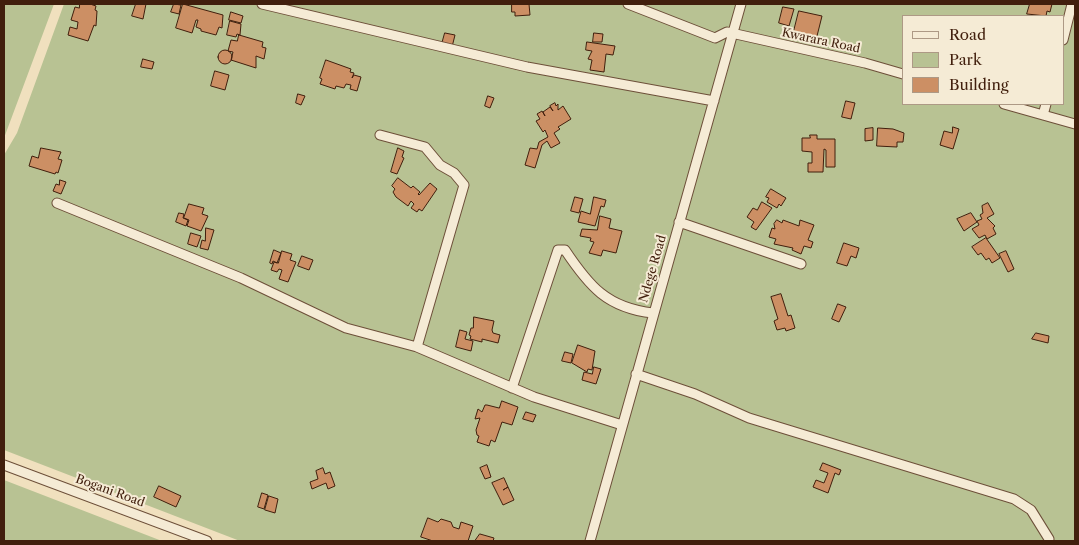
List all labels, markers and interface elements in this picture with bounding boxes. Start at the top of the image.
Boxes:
legend [902,15,1064,105]
text: Road [949,25,986,44]
street label: Kwarara Road [781,26,861,56]
text: Park [949,50,982,69]
text: Building [949,75,1009,94]
street label: Ndege Road [636,234,670,304]
street label: Bogani Road [74,472,146,510]

